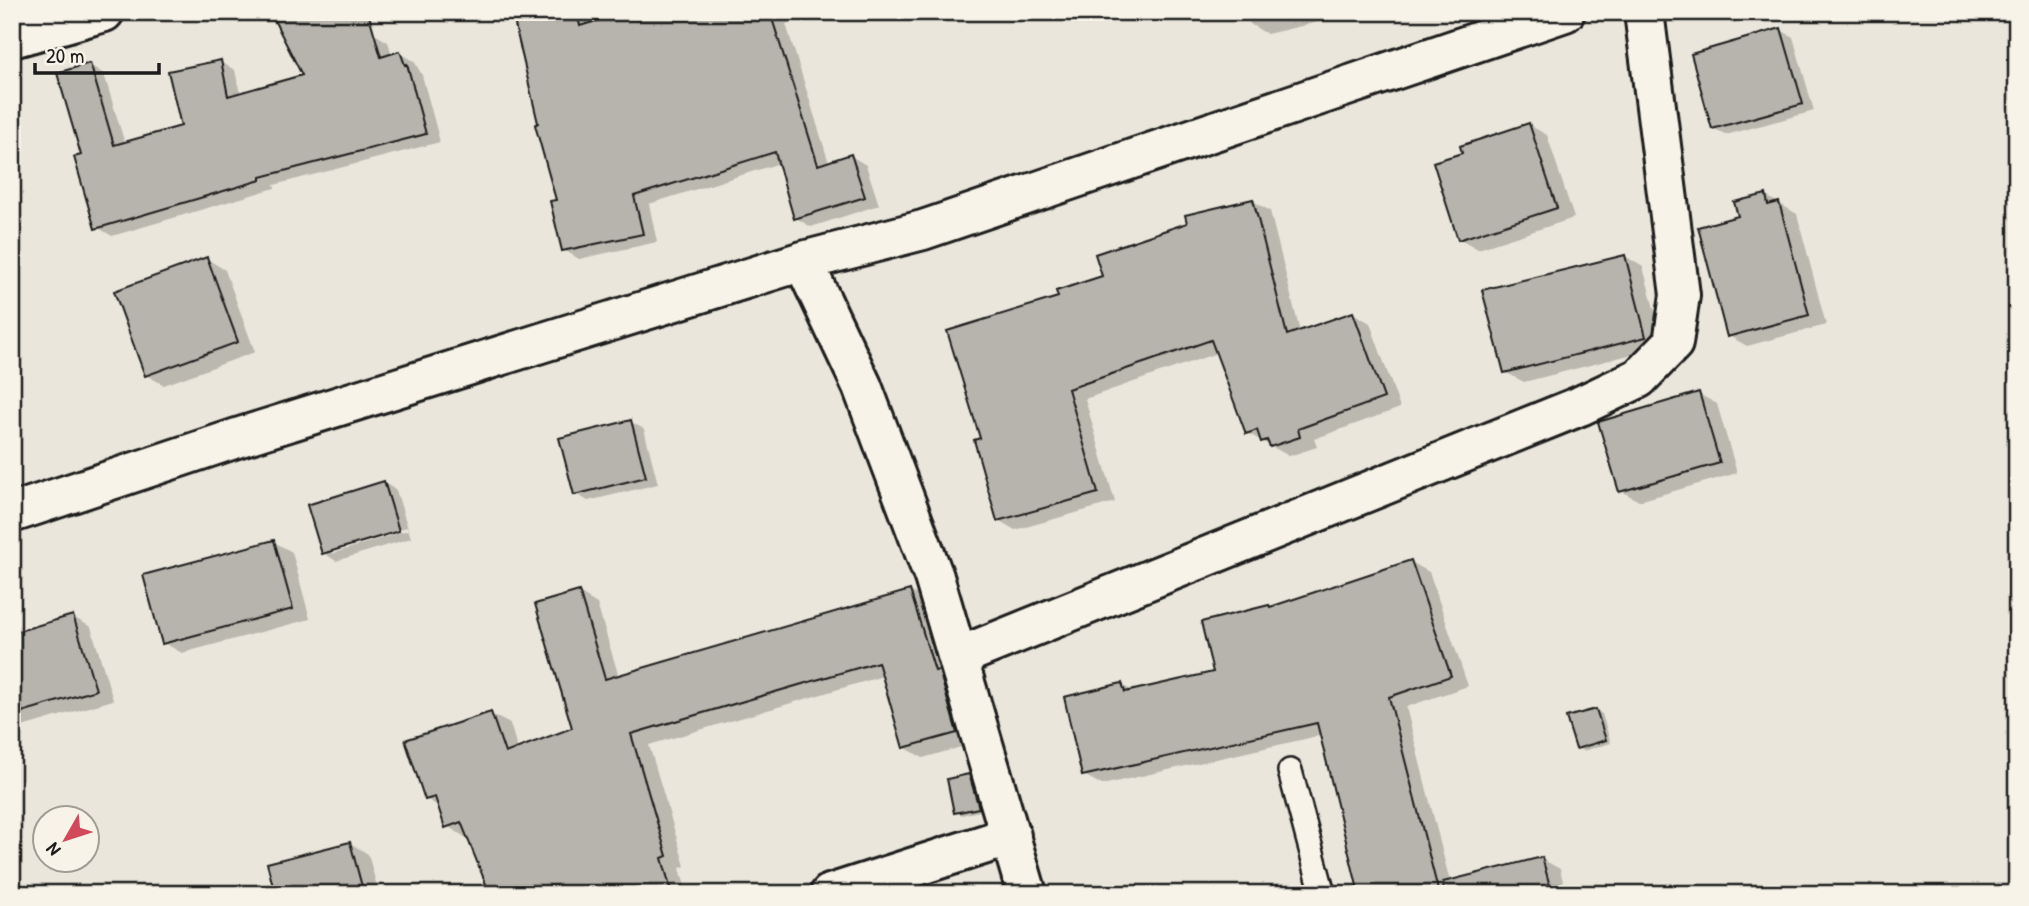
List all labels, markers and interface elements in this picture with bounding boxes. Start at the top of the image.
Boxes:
scale bar [35,32,159,76]
text: 20 m [46,41,84,70]
north arrow [32,804,102,874]
text: N [40,838,66,862]

